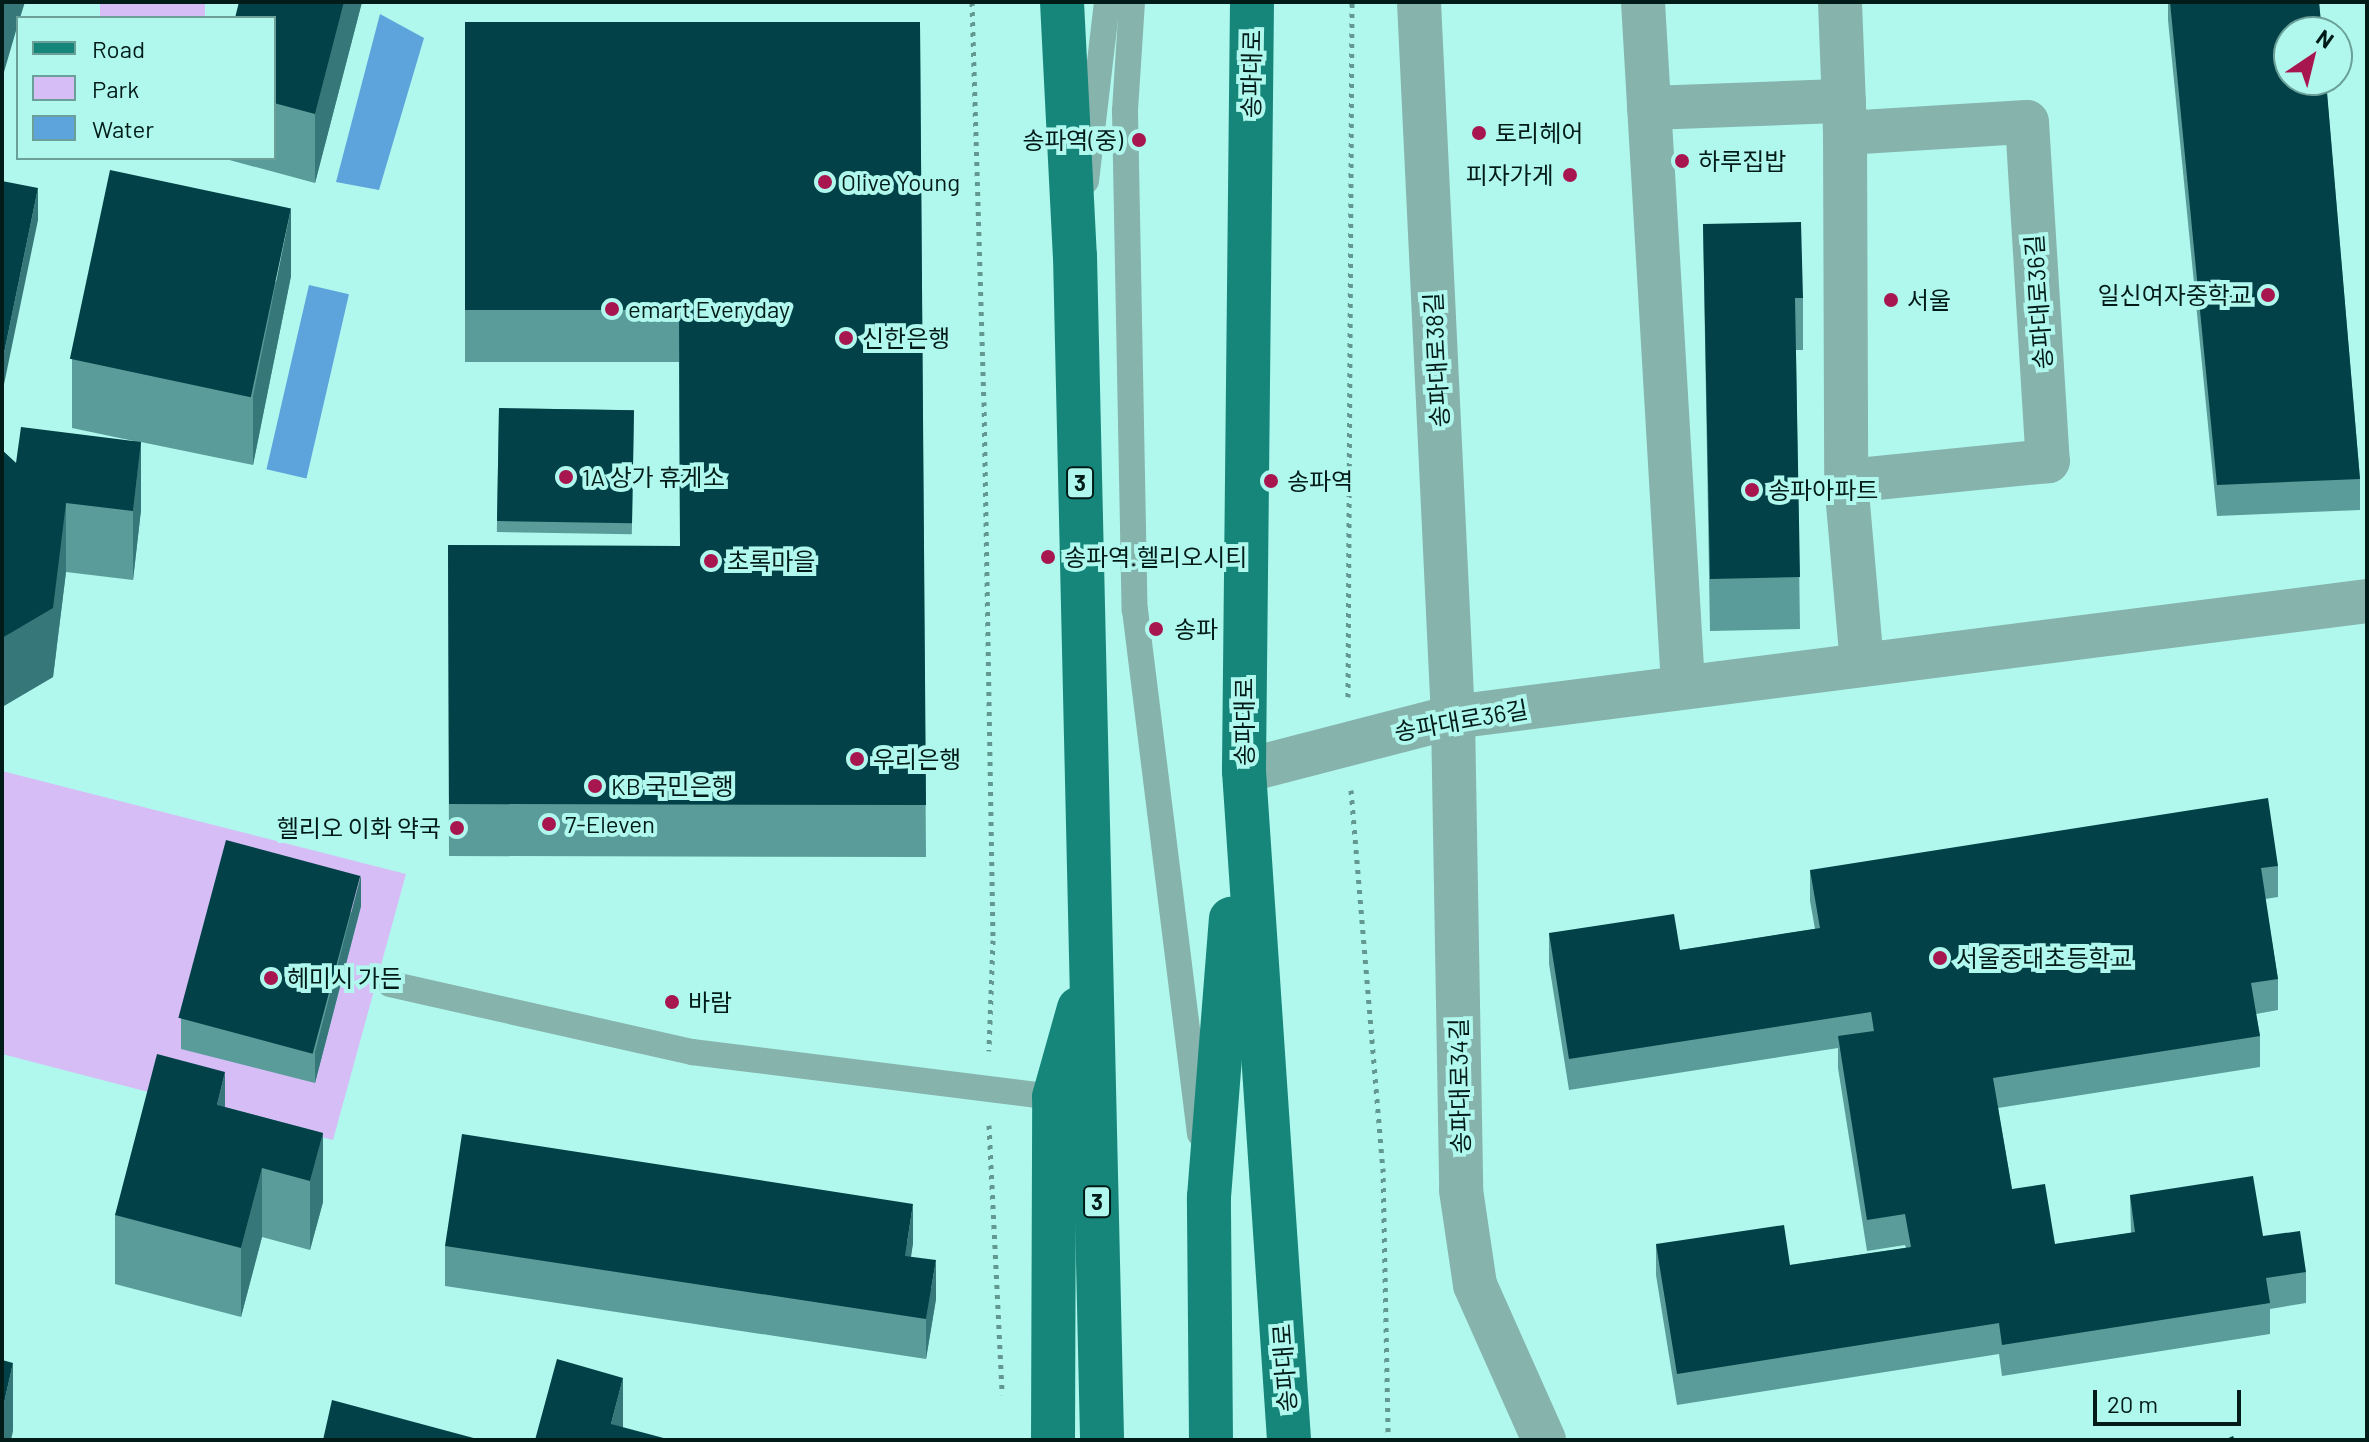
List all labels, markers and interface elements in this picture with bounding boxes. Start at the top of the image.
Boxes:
legend [16,16,276,160]
north arrow [2273,16,2353,96]
text: N [2312,23,2339,53]
street label: 송파대로 [1236,30,1266,118]
text: Road [92,34,145,63]
text: Park [92,74,139,103]
text: Water [92,114,154,143]
place label: 토리헤어 [1495,119,1583,147]
marker: 토리헤어 [1470,124,1488,142]
place label: 송파역(중) [1022,126,1123,154]
marker: 송파역(중) [1130,131,1148,149]
place label: 하루집밥 [1698,147,1786,175]
marker: 하루집밥 [1673,152,1691,170]
place label: 피자가게 [1466,161,1554,189]
marker: 피자가게 [1561,166,1579,184]
place label: Olive Young [841,168,960,196]
marker: Olive Young [816,173,834,191]
street label: 송파대로36길 [2019,234,2057,370]
place label: 일신여자중학교 [2097,281,2252,309]
place label: 서울 [1907,286,1951,314]
marker: 일신여자중학교 [2259,286,2277,304]
marker: 서울 [1882,291,1900,309]
street label: 송파대로38길 [1418,292,1454,428]
place label: emart Everyday [628,295,790,323]
marker: emart Everyday [603,300,621,318]
place label: 신한은행 [862,324,950,352]
marker: 신한은행 [837,329,855,347]
place label: 1A 상가 휴게소 [582,463,725,491]
road number: 3 [1066,465,1094,501]
place label: 송파역 [1287,467,1353,495]
marker: 1A 상가 휴게소 [557,468,575,486]
marker: 송파역 [1262,472,1280,490]
place label: 송파아파트 [1768,476,1878,504]
marker: 송파아파트 [1743,481,1761,499]
place label: 송파역.헬리오시티 [1064,543,1247,571]
place label: 초록마을 [727,547,815,575]
marker: 송파역.헬리오시티 [1039,548,1057,566]
marker: 초록마을 [702,552,720,570]
place label: 송파 [1174,615,1218,643]
marker: 송파 [1145,618,1167,640]
street label: 송파대로 [1230,678,1258,766]
street label: 송파대로36길 [1392,694,1530,746]
place label: 우리은행 [873,745,961,773]
marker: 우리은행 [848,750,866,768]
place label: KB 국민은행 [611,772,734,800]
marker: KB 국민은행 [586,777,604,795]
place label: 7-Eleven [565,810,655,838]
place label: 헬리오 이화 약국 [277,814,441,842]
marker: 7-Eleven [540,815,558,833]
marker: 헬리오 이화 약국 [448,819,466,837]
place label: 서울중대초등학교 [1956,944,2133,972]
marker: 서울중대초등학교 [1931,949,1949,967]
place label: 헤미시 가든 [287,964,402,992]
marker: 헤미시 가든 [262,969,280,987]
place label: 바람 [688,988,732,1016]
marker: 바람 [663,993,681,1011]
street label: 송파대로34길 [1443,1018,1475,1154]
road number: 3 [1083,1184,1111,1220]
street label: 송파대로 [1267,1323,1301,1413]
scale bar [2097,1374,2245,1424]
text: 20 m [2107,1389,2158,1418]

